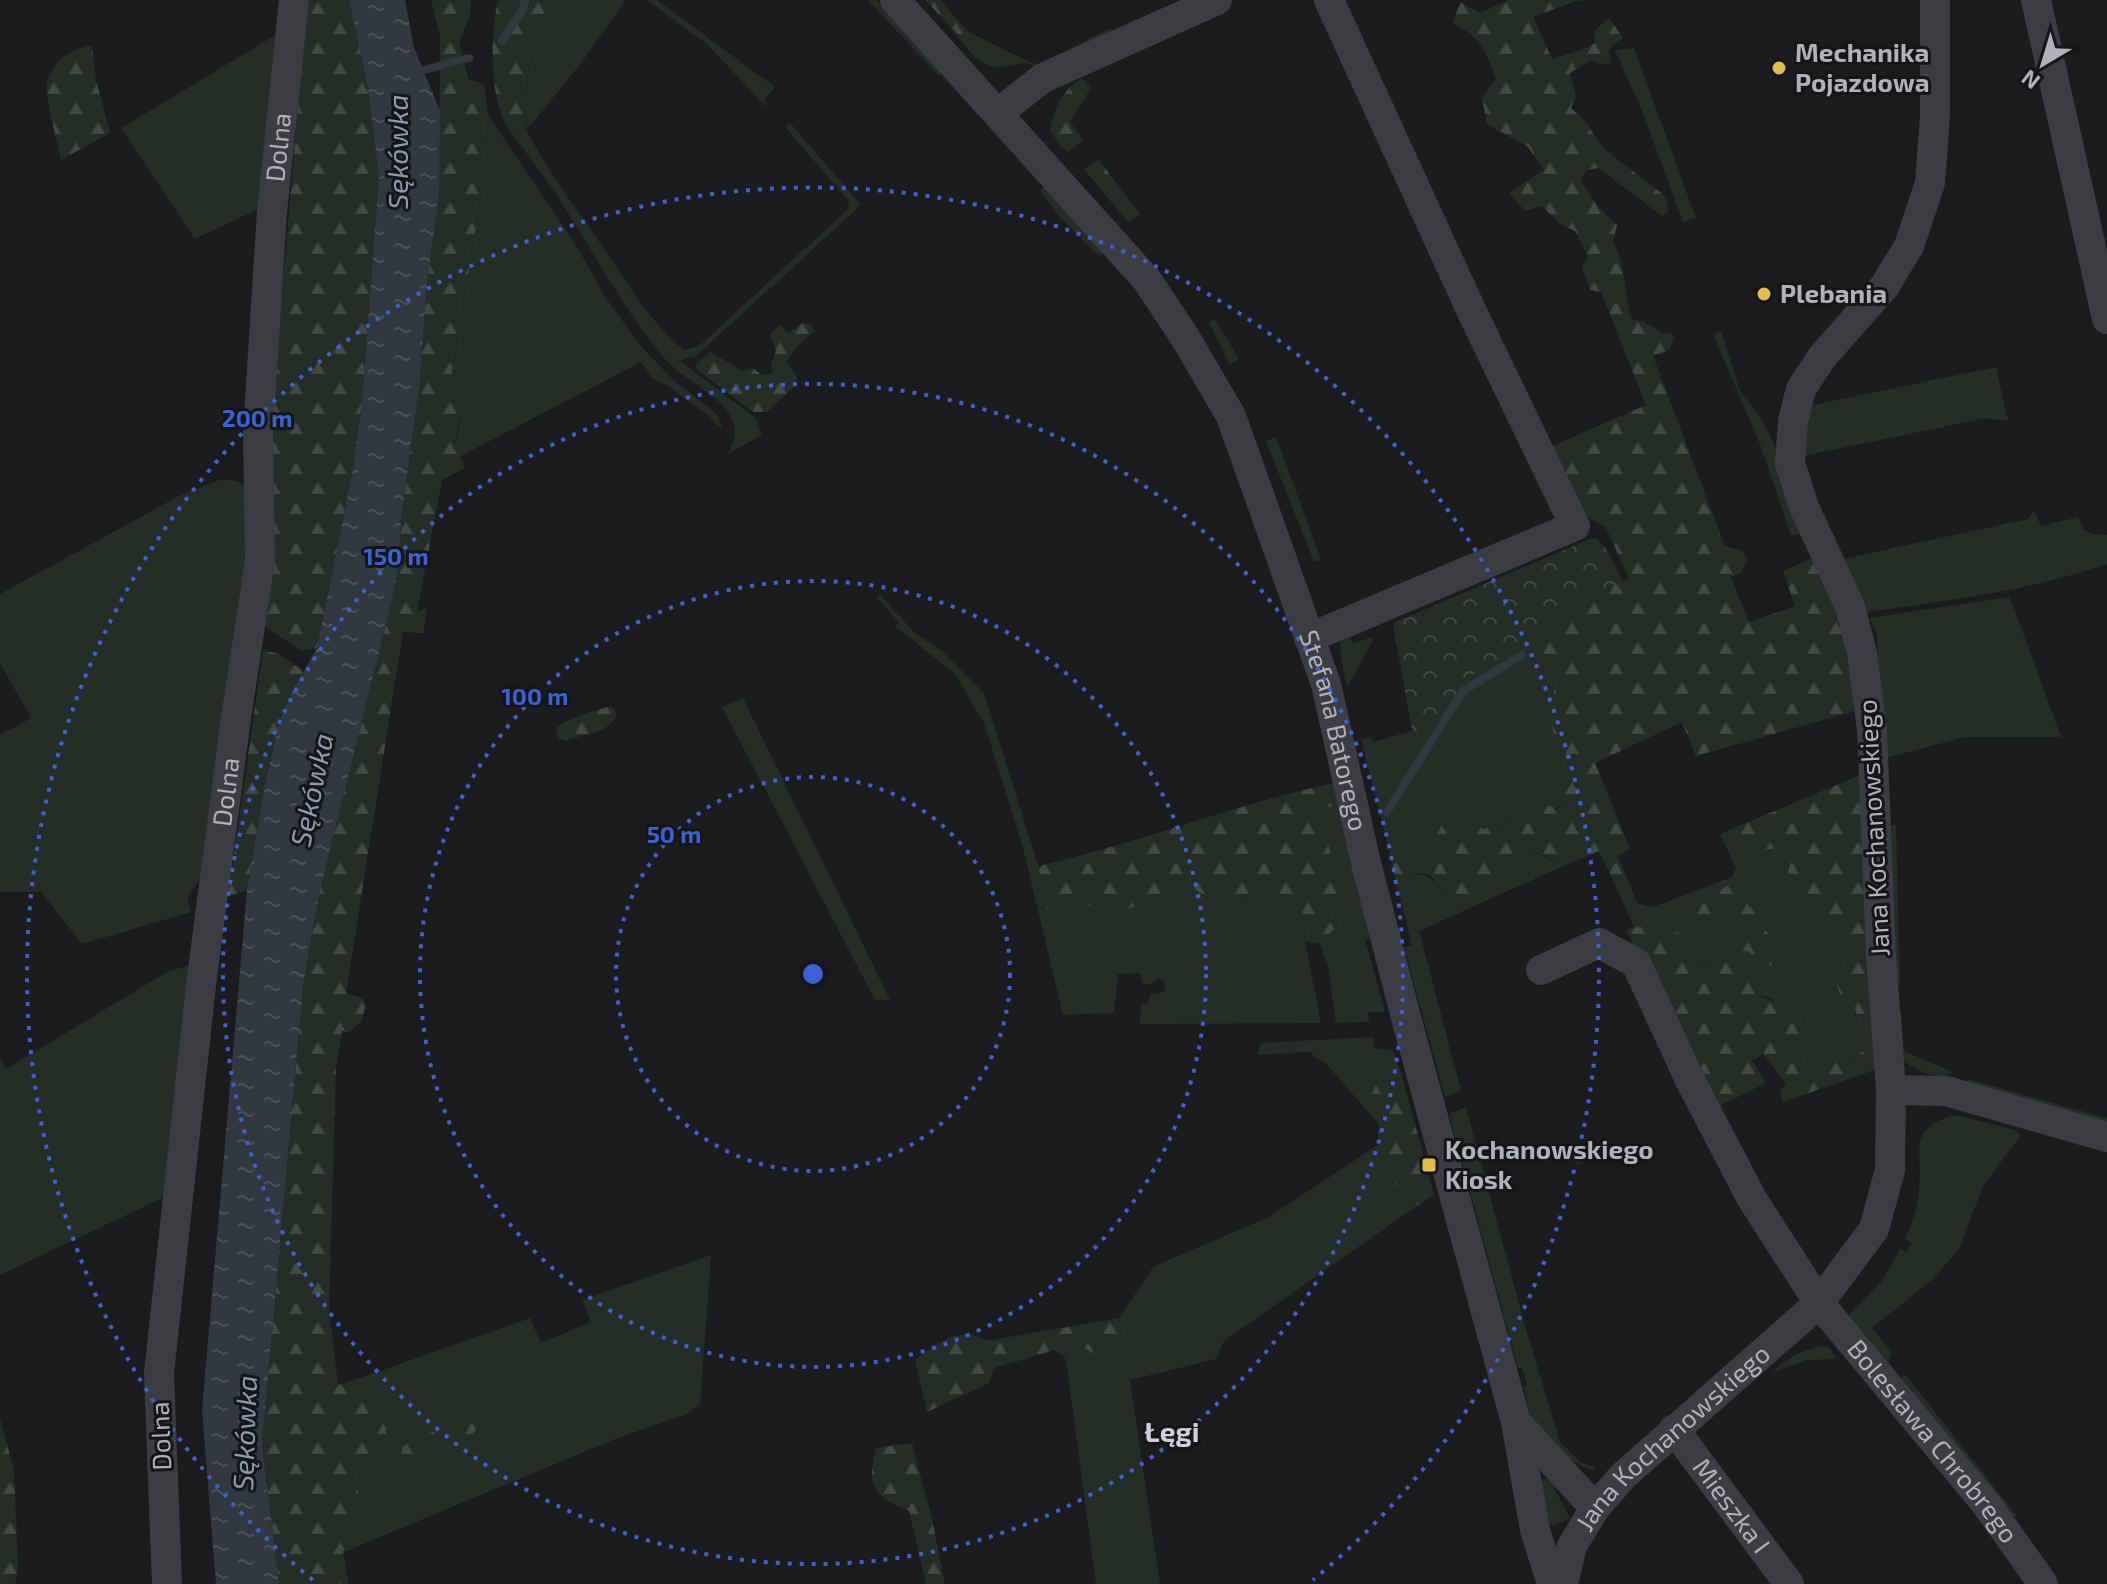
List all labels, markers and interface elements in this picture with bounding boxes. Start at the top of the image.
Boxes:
north arrow [2003,24,2083,104]
place label: Mechanika Pojazdowa [1795,36,1930,97]
marker: Mechanika Pojazdowa [1770,59,1788,77]
text: N [2016,65,2044,96]
water label: Sękówka [380,94,414,210]
street label: Dolna [258,111,296,183]
place label: Plebania [1780,277,1887,308]
marker: Plebania [1755,285,1773,303]
text: 200 m [222,403,292,432]
text: 150 m [363,541,429,570]
street label: Stefana Batorego [1294,626,1375,834]
text: 100 m [502,681,568,710]
street label: Jana Kochanowskiego [1850,699,1895,957]
water label: Sękówka [282,730,340,850]
street label: Dolna [205,756,245,828]
text: 50 m [647,819,701,848]
centre of rings [799,960,827,988]
place label: Kochanowskiego Kiosk [1445,1133,1653,1194]
marker: Kochanowskiego Kiosk [1420,1156,1438,1174]
street label: Bolesława Chrobrego [1842,1333,2026,1548]
street label: Jana Kochanowskiego [1568,1337,1775,1536]
water label: Sękówka [225,1375,263,1491]
street label: Dolna [143,1401,176,1471]
district label: Łęgi [1145,1414,1199,1448]
street label: Mieszka I [1687,1452,1778,1559]

